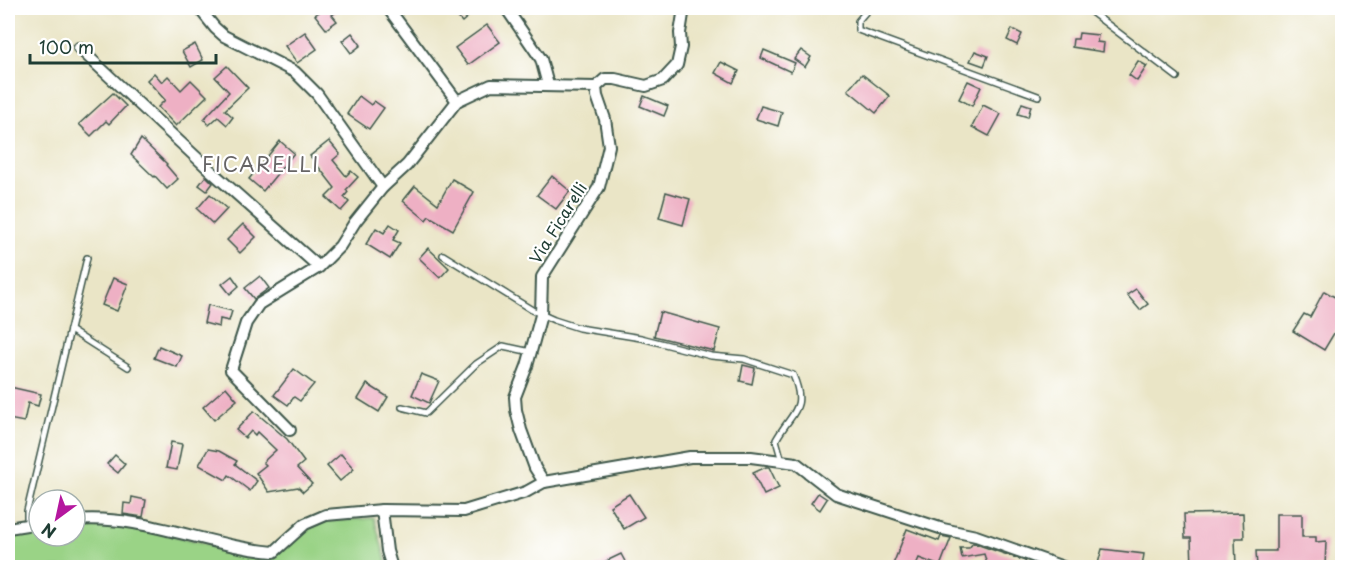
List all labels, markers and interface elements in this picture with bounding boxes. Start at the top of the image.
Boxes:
scale bar [30,27,216,65]
text: 100 m [39,33,94,60]
district label: FICARELLI [202,149,320,179]
street label: Via Ficarelli [523,177,592,268]
north arrow [27,488,87,548]
text: N [36,518,60,545]

